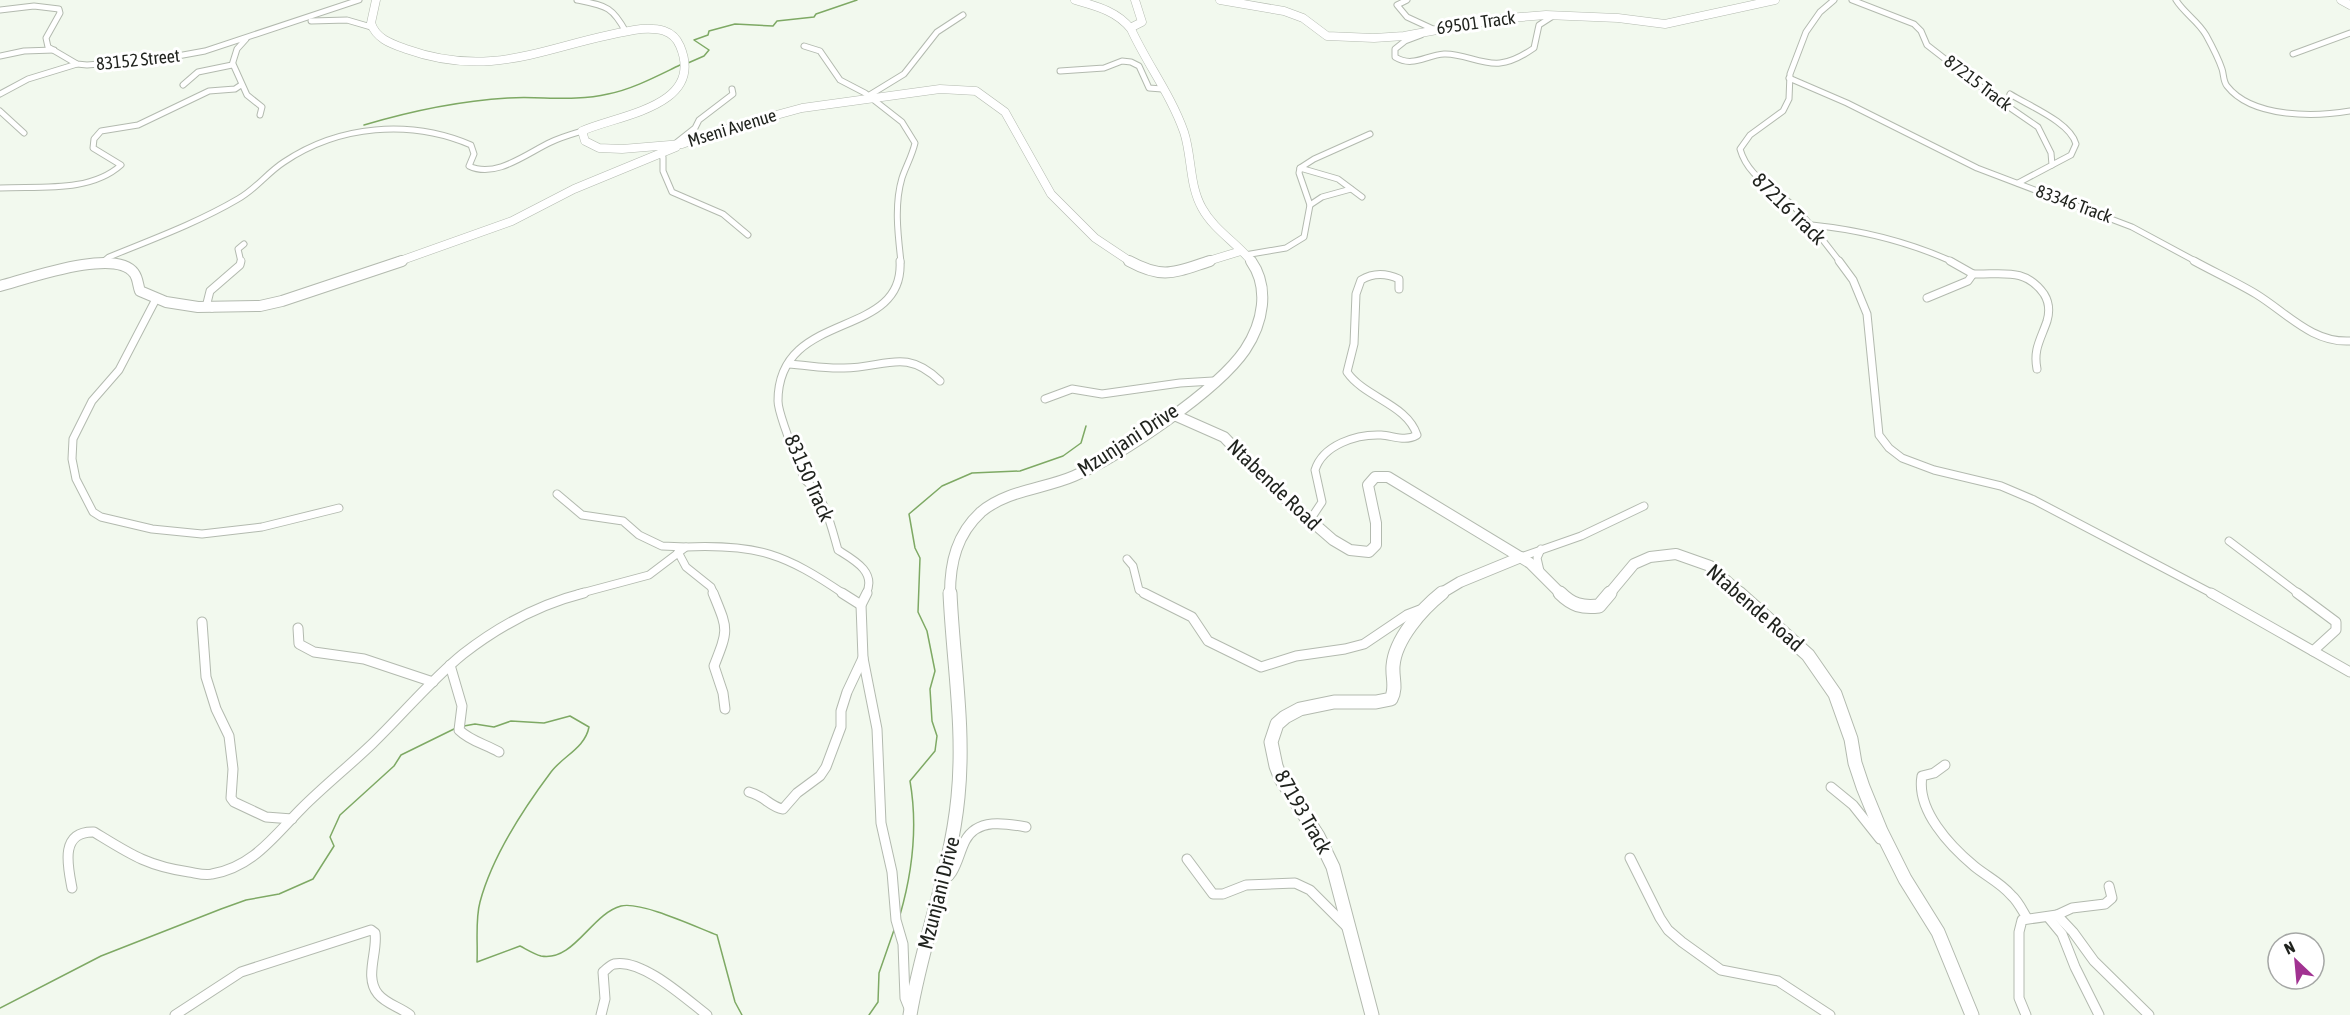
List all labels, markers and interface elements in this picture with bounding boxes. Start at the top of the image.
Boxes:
street label: 69501 Track [1435,7,1517,38]
street label: 83152 Street [95,45,181,74]
street label: 87215 Track [1940,50,2016,115]
street label: Mseni Avenue [685,104,779,151]
street label: 87216 Track [1748,167,1831,249]
street label: 83346 Track [2033,180,2115,227]
street label: Mzunjani Drive [1073,398,1182,481]
street label: 83150 Track [780,430,840,525]
street label: Ntabende Road [1223,434,1326,535]
street label: Ntabende Road [1702,559,1809,656]
street label: 87193 Track [1270,765,1337,858]
street label: Mzunjani Drive [912,834,964,952]
north arrow [2266,931,2326,991]
text: N [2281,937,2298,958]

